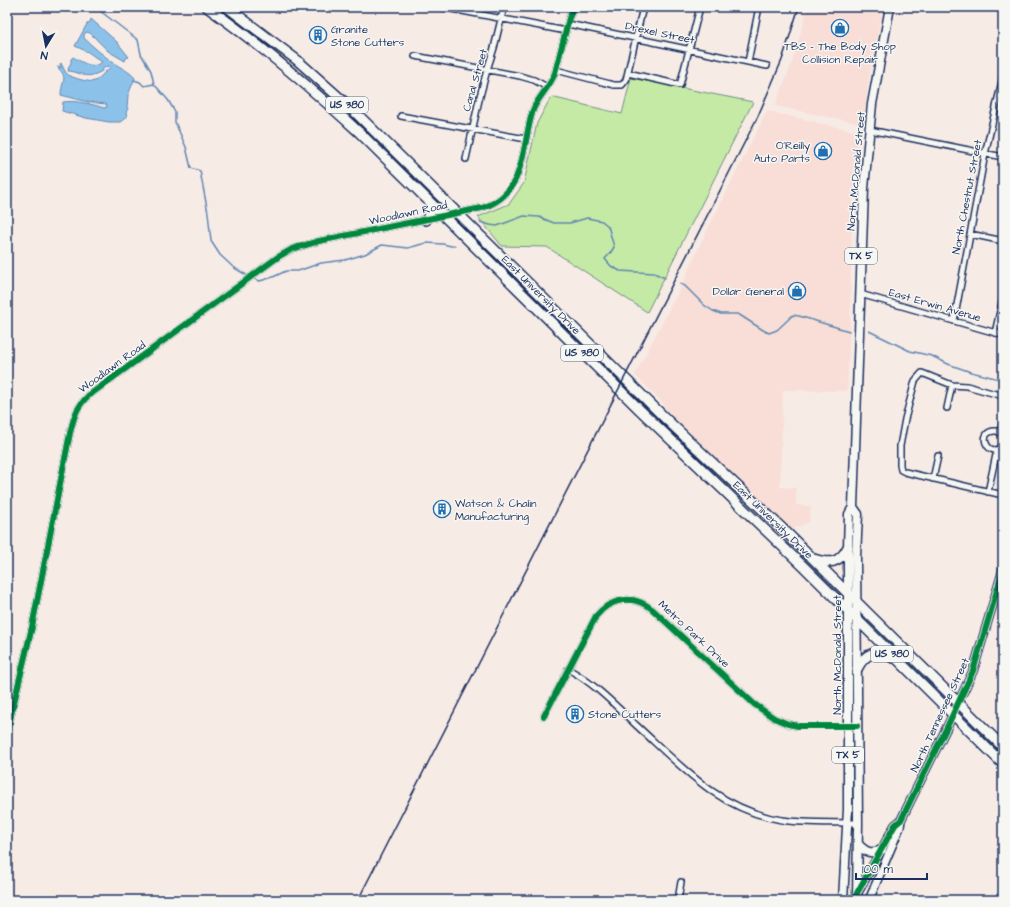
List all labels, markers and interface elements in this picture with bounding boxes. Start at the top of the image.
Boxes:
street label: Drexel Street [624,18,697,48]
shop icon: TBS - The Body Shop Collision Repair [830,18,850,38]
place label: Granite Stone Cutters [331,22,405,50]
building icon: Granite Stone Cutters [308,25,328,45]
north arrow [26,26,66,66]
place label: TBS - The Body Shop Collision Repair [784,39,896,67]
street label: Canal Street [459,46,491,113]
text: N [40,47,49,63]
road number: US 380 [326,97,368,113]
street label: North McDonald Street [843,110,869,231]
place label: O'Reilly Auto Parts [754,138,810,166]
street label: North Chestnut Street [949,138,986,256]
shop icon: O'Reilly Auto Parts [813,141,833,161]
street label: Woodlawn Road [367,197,449,229]
road number: TX 5 [845,248,877,264]
street label: East University Drive [497,252,584,339]
shop icon: Dollar General [787,281,807,301]
place label: Dollar General [713,284,784,299]
street label: East Erwin Avenue [887,285,983,325]
street label: Woodlawn Road [75,337,149,397]
road number: US 380 [561,345,603,361]
street label: East University Drive [729,478,816,563]
place label: Watson & Chalin Manufacturing [455,496,537,525]
building icon: Watson & Chalin Manufacturing [432,499,452,519]
street label: North McDonald Street [830,595,845,715]
street label: Metro Park Drive [655,597,733,671]
road number: US 380 [871,646,913,662]
street label: North Tennessee Street [907,655,973,775]
building icon: Stone Cutters [565,704,585,724]
place label: Stone Cutters [588,707,662,722]
road number: TX 5 [832,747,864,763]
scale bar [856,855,927,881]
text: 100 m [862,861,893,878]

